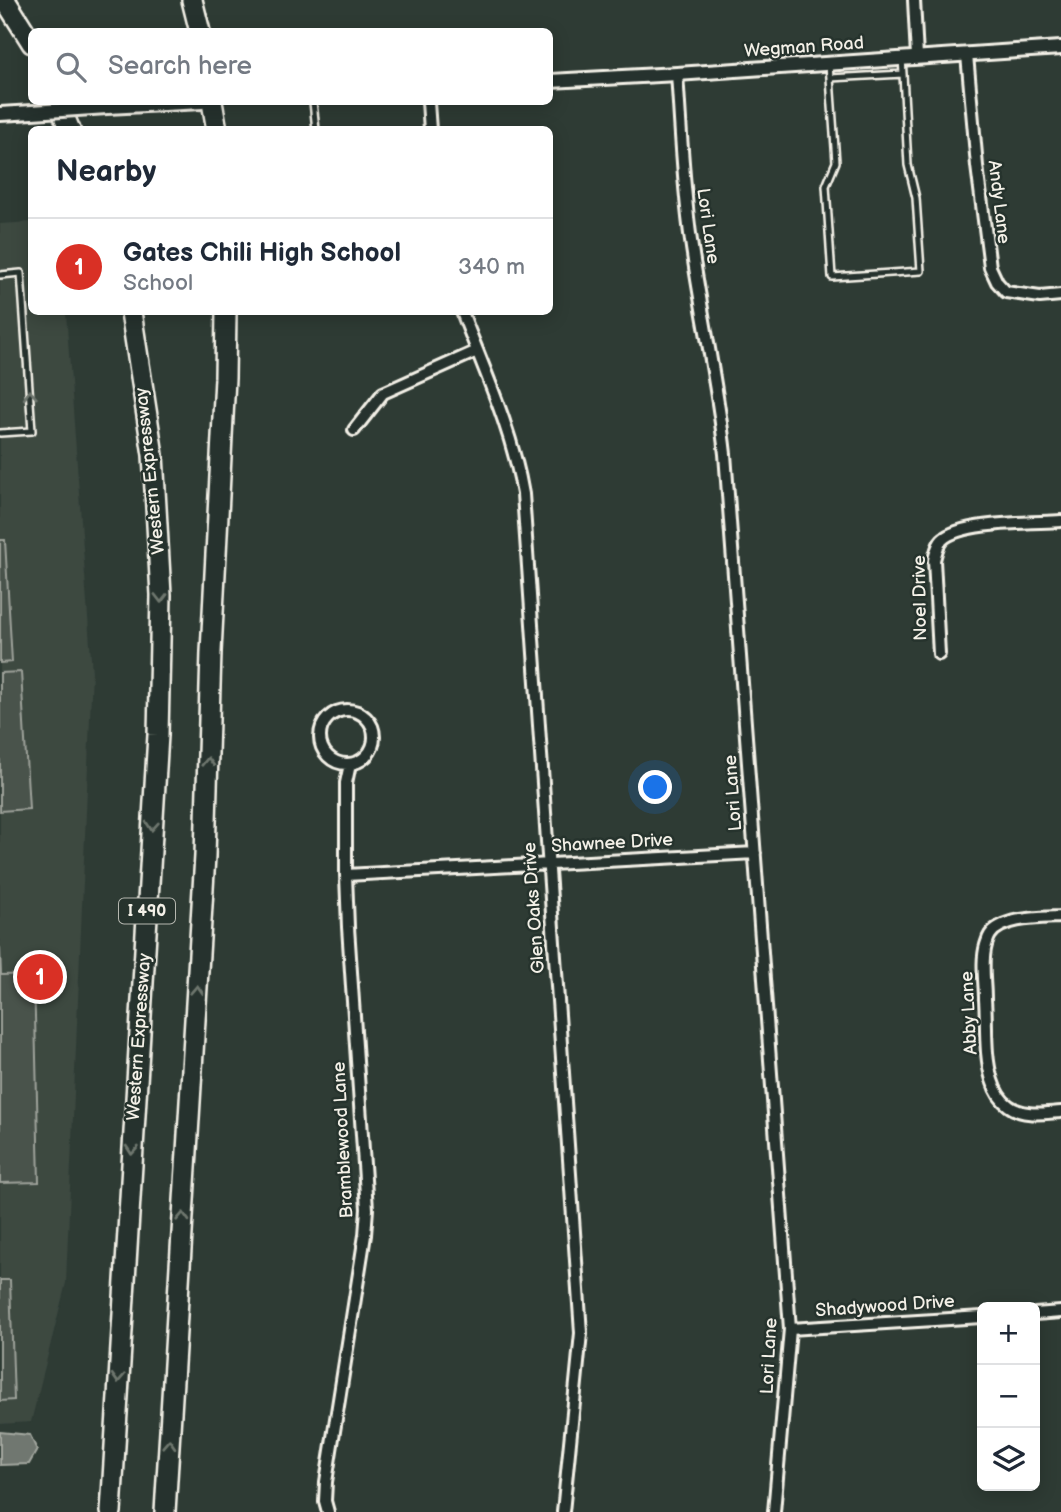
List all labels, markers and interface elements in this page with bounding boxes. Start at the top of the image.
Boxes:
search box [28,28,553,105]
street label: Wegman Road [743,32,865,62]
icon: search [52,48,90,86]
text: Search here [108,51,252,82]
text: Nearby [56,154,156,190]
street label: Andy Lane [983,159,1015,245]
street label: Lori Lane [692,187,724,266]
text: Gates Chili High School [123,238,401,269]
text: 1 [74,253,84,281]
text: 340 m [458,253,525,281]
text: School [123,269,193,297]
street label: Western Expressway [131,386,169,555]
one-way arrow [23,390,38,401]
street label: Noel Drive [909,555,931,641]
one-way arrow [153,594,169,604]
street label: Lori Lane [720,754,746,832]
one-way arrow [200,757,216,767]
your location [638,770,672,804]
one-way arrow [145,820,160,831]
street label: Shawnee Drive [551,829,674,857]
street label: Glen Oaks Drive [519,841,549,974]
road number: I 490 [119,898,175,923]
pin: 1 [17,951,63,1003]
street label: Western Expressway [123,952,155,1121]
street label: Abby Lane [956,970,982,1055]
one-way arrow [189,984,204,995]
street label: Bramblewood Lane [328,1061,358,1219]
one-way arrow [125,1145,140,1156]
one-way arrow [175,1211,190,1222]
street label: Shadywood Drive [815,1291,956,1321]
map controls [977,1302,1040,1491]
button: + [977,1302,1040,1365]
street label: Lori Lane [757,1317,782,1395]
button: − [977,1365,1040,1428]
one-way arrow [111,1372,126,1383]
button: layers [977,1428,1040,1491]
one-way arrow [162,1438,177,1449]

